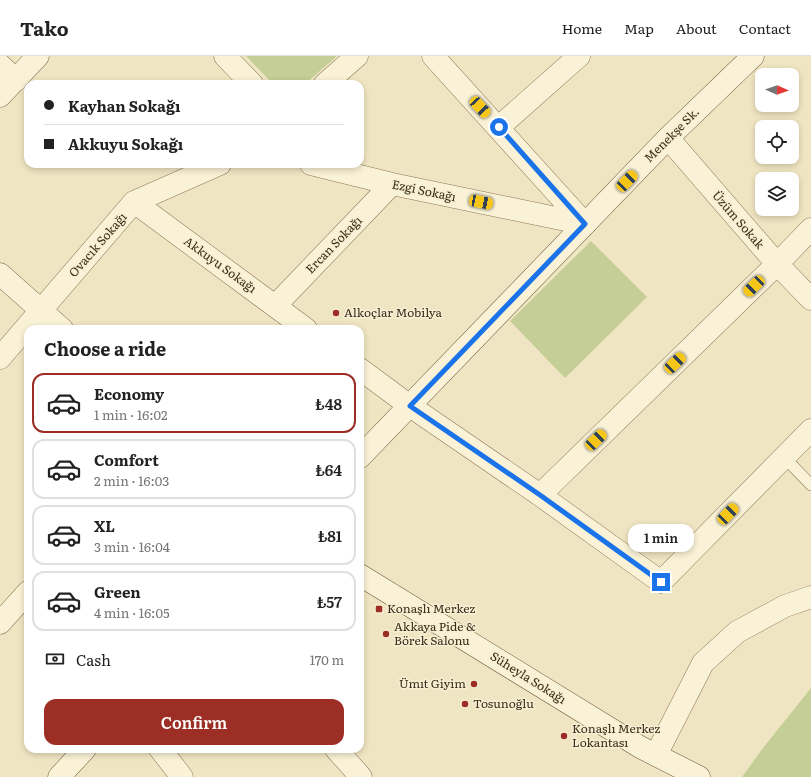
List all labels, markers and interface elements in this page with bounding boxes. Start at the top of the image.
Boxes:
text: Tako [20,14,69,42]
text: Home [562,18,602,38]
text: Map [624,18,654,38]
text: About [676,18,717,38]
text: Contact [739,18,791,38]
north arrow [755,68,799,112]
map controls [755,68,799,216]
text: Kayhan Sokağı [68,94,180,117]
car [467,94,493,120]
street label: Menekşe Sk. [640,103,703,166]
route start [490,118,508,136]
button: locate [755,120,799,164]
text: Akkuyu Sokağı [68,132,183,155]
car [614,168,640,194]
button: layers [755,172,799,216]
street label: Ezgi Sokağı [391,174,458,206]
street label: Üzüm Sokak [708,186,770,253]
car [468,194,494,210]
street label: Ovacık Sokağı [64,208,130,281]
street label: Ercan Sokağı [301,211,366,277]
street label: Akkuyu Sokağı [181,232,261,297]
car [741,273,767,299]
place label: Alkoçlar Mobilya [344,303,443,321]
marker: Alkoçlar Mobilya [331,308,341,318]
text: Choose a ride [44,335,166,362]
car [662,350,688,376]
text: Economy [94,382,164,405]
icon: car [46,385,82,421]
text: ₺48 [315,392,342,415]
text: 1 min · 16:02 [94,405,168,424]
car [583,427,609,453]
text: Comfort [94,448,159,471]
icon: car [46,451,82,487]
text: ₺64 [315,458,342,481]
text: 2 min · 16:03 [94,471,169,490]
car [715,501,741,527]
text: XL [94,514,115,537]
icon: car [46,517,82,553]
text: ₺81 [318,524,342,547]
callout: 1 min [628,524,694,552]
text: 1 min [644,528,678,547]
text: 3 min · 16:04 [94,537,170,556]
route end [652,573,670,591]
text: Green [94,580,141,603]
icon: car [46,583,82,619]
text: ₺57 [317,590,342,613]
place label: Konaşlı Merkez [387,599,475,617]
text: 4 min · 16:05 [94,603,170,622]
marker: Konaşlı Merkez [374,604,384,614]
place label: Akkaya Pide & Börek Salonu [394,617,476,649]
marker: Akkaya Pide & Börek Salonu [381,629,391,639]
street label: Süheyla Sokağı [487,647,570,708]
icon: cash [44,648,66,670]
text: Cash [76,648,111,671]
text: 170 m [310,650,344,669]
place label: Ümıt Giyim [399,674,466,692]
marker: Ümıt Giyim [469,679,479,689]
place label: Tosunoğlu [473,694,534,712]
button: Confirm [44,699,344,745]
marker: Tosunoğlu [460,699,470,709]
place label: Konaşlı Merkez Lokantası [572,719,660,751]
marker: Konaşlı Merkez Lokantası [559,731,569,741]

